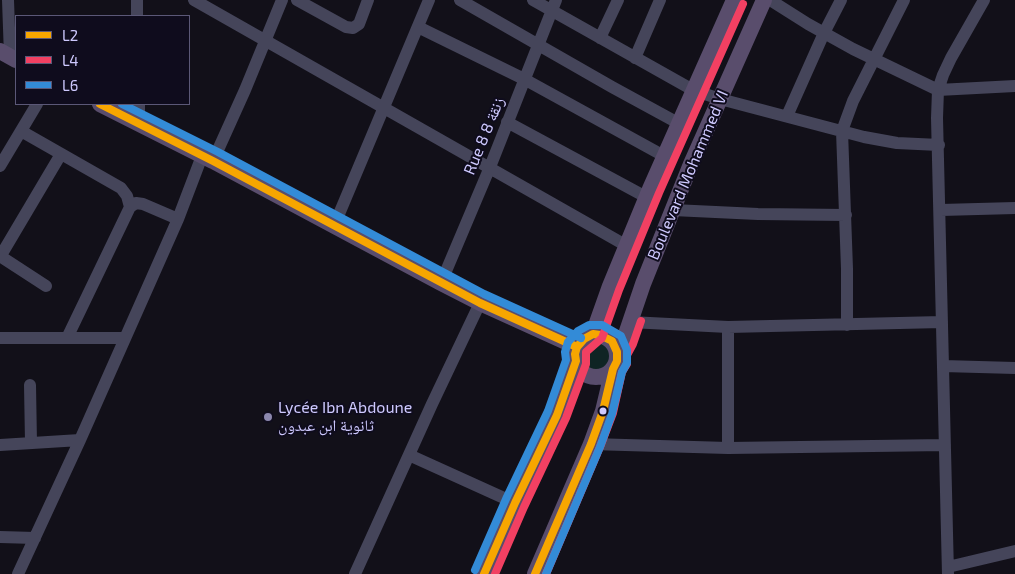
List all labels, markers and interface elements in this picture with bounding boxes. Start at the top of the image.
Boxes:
legend [15,15,190,105]
text: L2 [62,26,78,44]
text: L4 [62,51,78,69]
text: L6 [62,76,78,94]
street label: Boulevard Mohammed VI [644,87,732,263]
street label: Rue 8 8 زنقة [460,95,508,177]
place label: Lycée Ibn Abdoune ثانوية ابن عبدون [278,398,412,436]
unlabelled marker [598,406,608,416]
marker: Lycée Ibn Abdoune ثانوية ابن عبدون [262,411,274,423]

